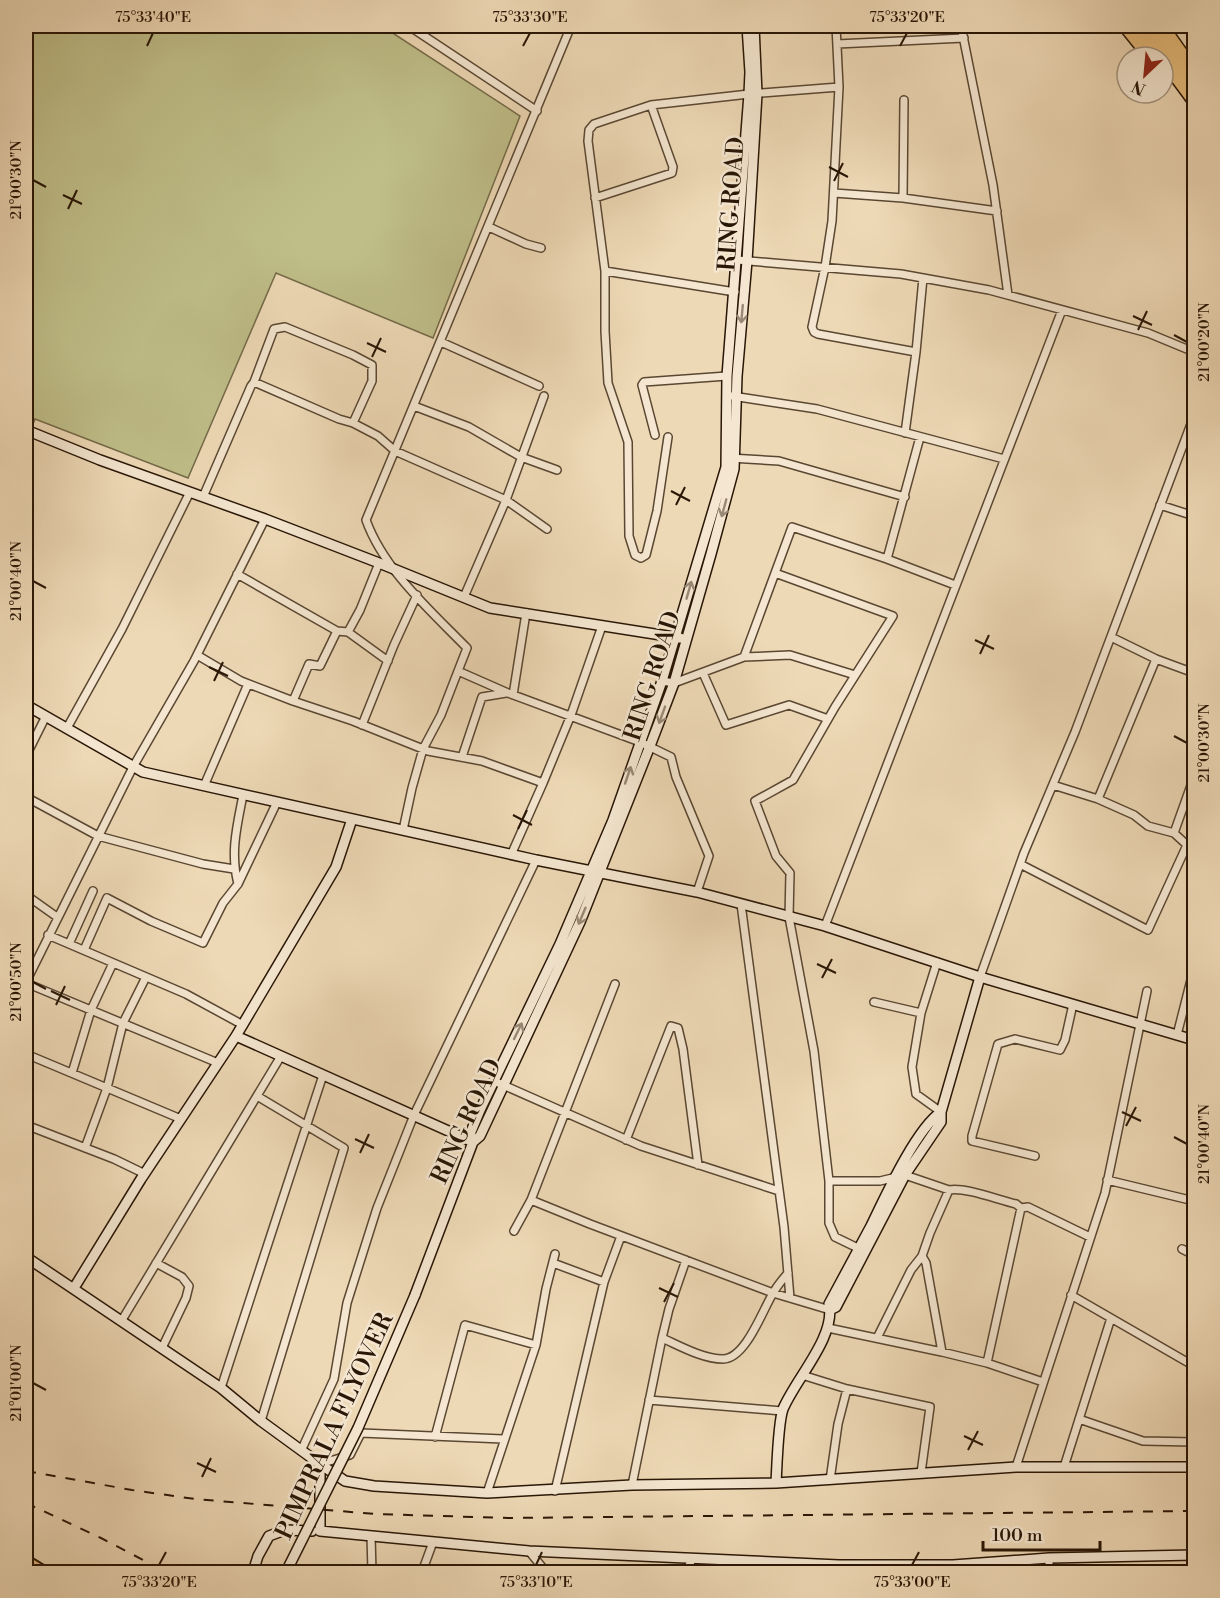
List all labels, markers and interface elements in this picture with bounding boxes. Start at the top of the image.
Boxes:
text: 75°33'40"E [115,8,191,27]
text: 75°33'30"E [492,8,568,27]
text: 75°33'20"E [869,8,945,27]
north arrow [1115,45,1175,105]
text: N [1128,76,1149,99]
street label: RING ROAD [712,136,752,272]
text: 21°00'30"N [7,140,26,220]
text: 21°00'20"N [1195,302,1214,382]
one-way arrow [736,304,747,324]
one-way arrow [717,498,729,517]
text: 21°00'40"N [7,541,26,621]
one-way arrow [684,581,695,600]
street label: RING ROAD [618,608,688,745]
text: 21°00'30"N [1195,703,1214,783]
one-way arrow [656,705,667,724]
one-way arrow [624,766,635,785]
one-way arrow [576,906,587,924]
text: 21°00'50"N [7,942,26,1022]
one-way arrow [512,1022,524,1040]
street label: RING ROAD [425,1054,509,1189]
text: 21°00'40"N [1195,1104,1214,1184]
street label: PIMPRALA FLYOVER [269,1307,401,1544]
text: 21°01'00"N [7,1345,26,1421]
scale bar [983,1514,1100,1552]
text: 100 m [992,1524,1043,1547]
text: 75°33'20"E [121,1573,197,1592]
text: 75°33'10"E [499,1573,573,1592]
text: 75°33'00"E [873,1573,951,1592]

